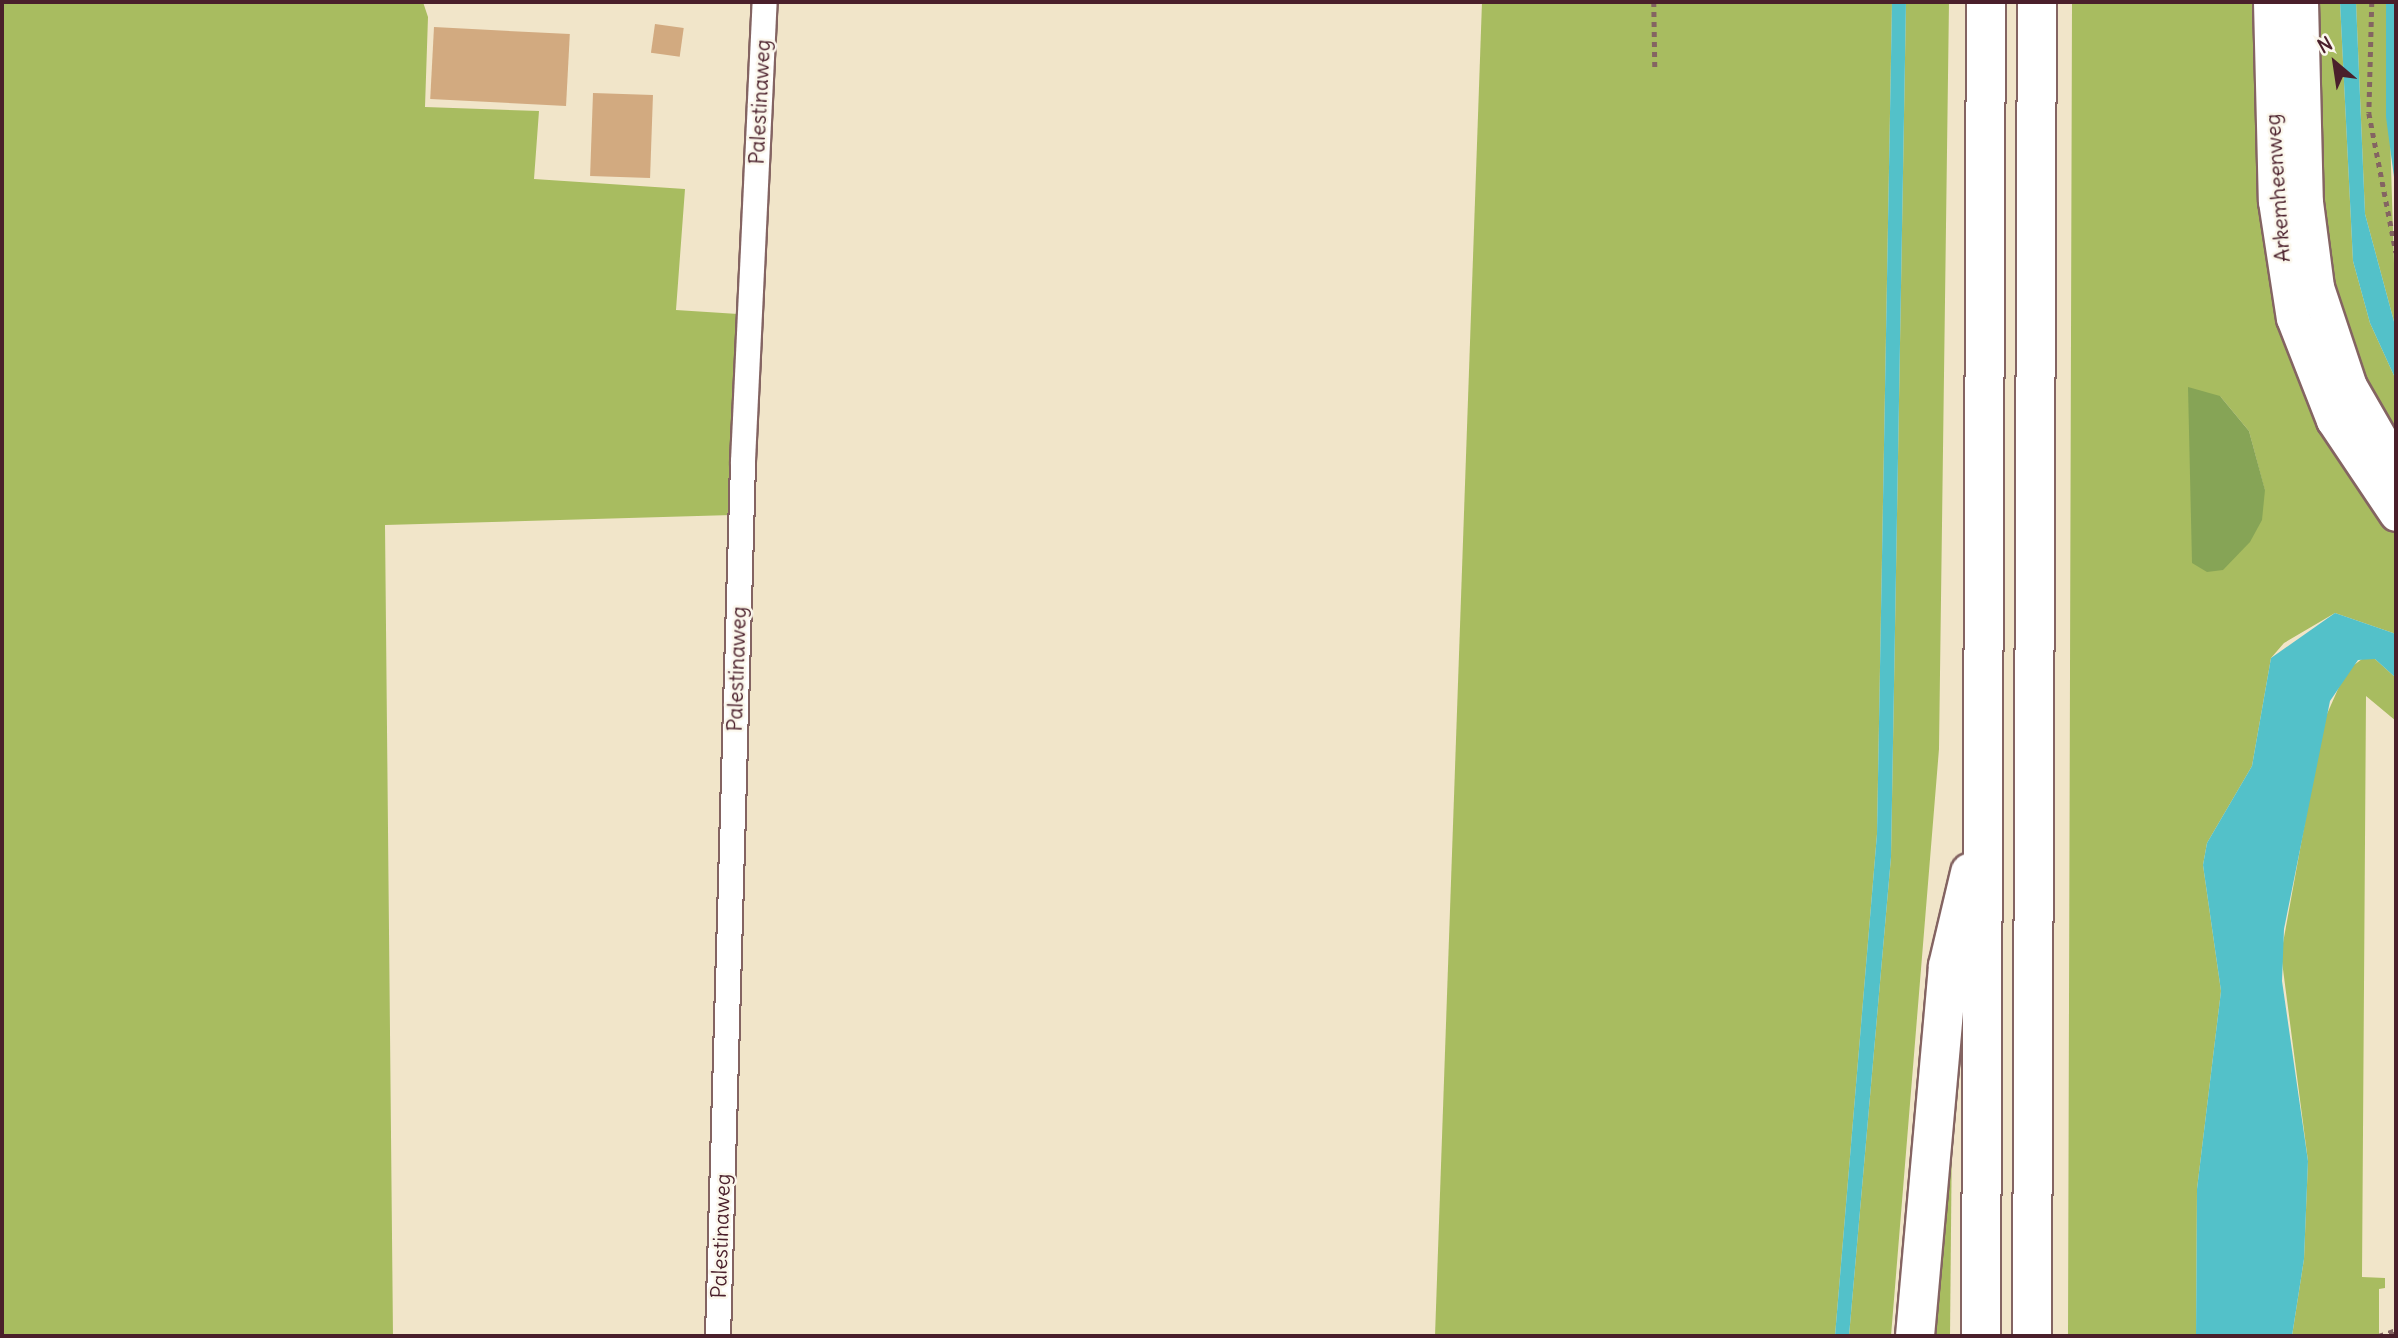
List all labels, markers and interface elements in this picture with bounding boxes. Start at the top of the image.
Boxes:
north arrow [2300,28,2370,98]
text: N [2313,31,2336,58]
street label: Palestinaweg [744,39,776,165]
street label: Arkemheenweg [2260,113,2296,263]
street label: Palestinaweg [722,606,752,732]
street label: Palestinaweg [706,1173,736,1299]

